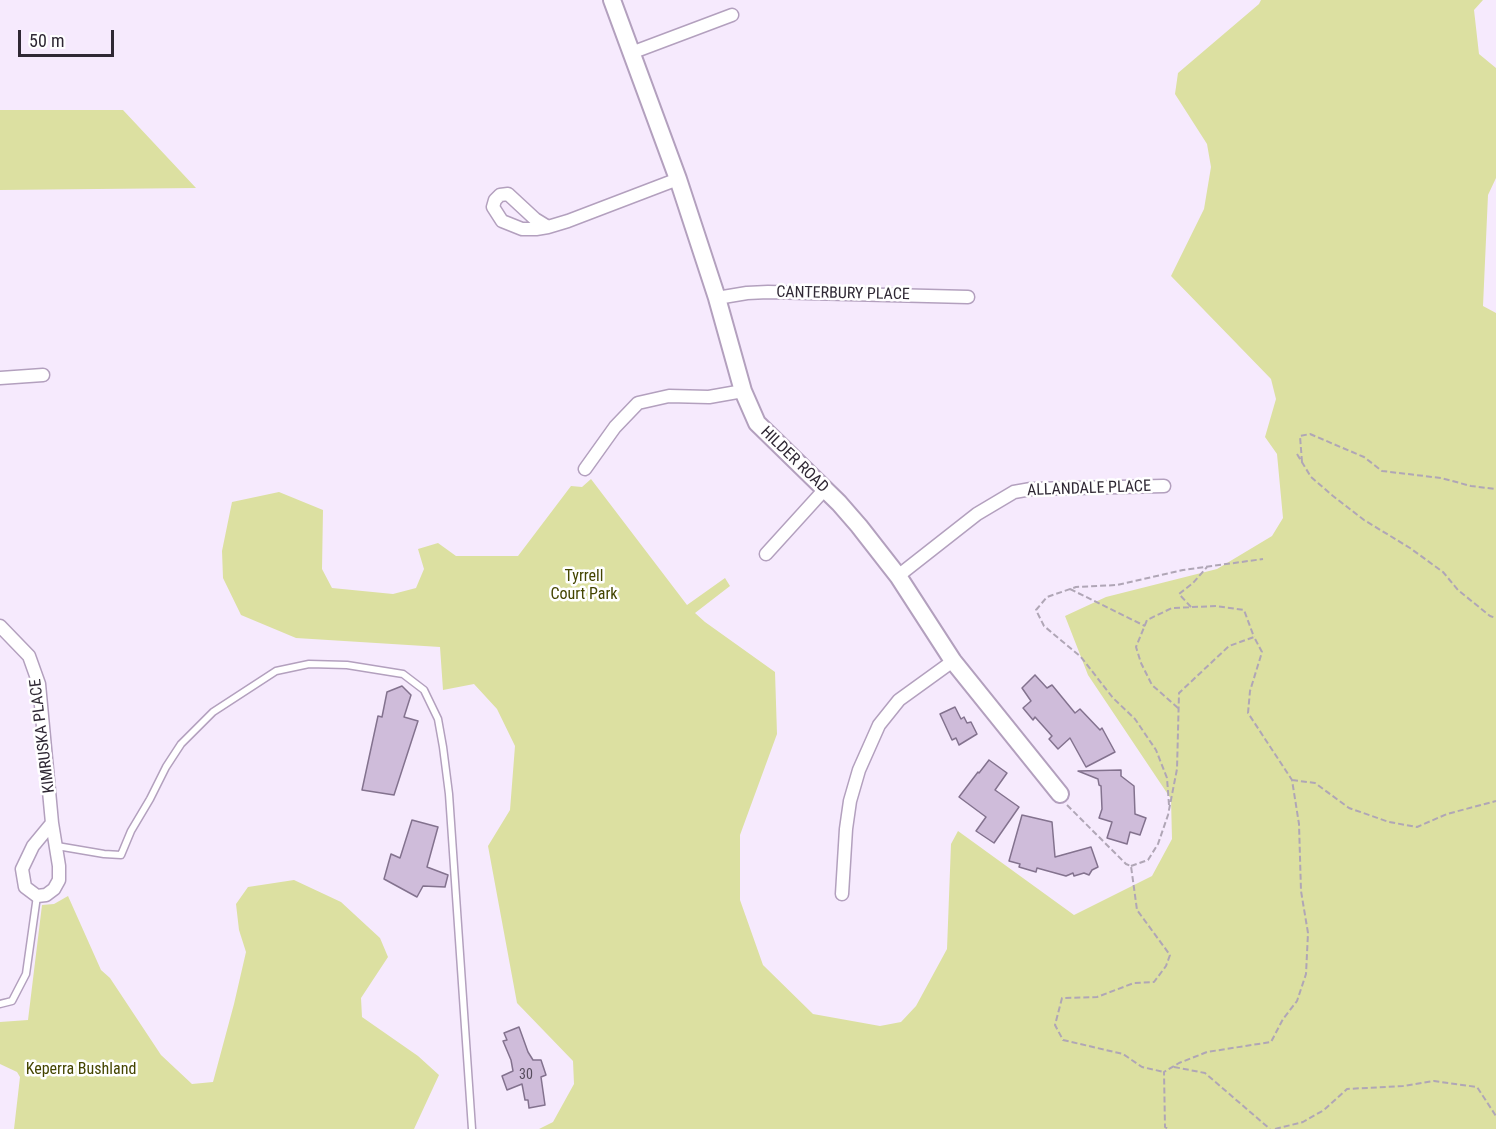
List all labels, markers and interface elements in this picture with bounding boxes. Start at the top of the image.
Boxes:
scale bar [21,18,117,56]
text: 50 m [29,30,64,51]
street label: CANTERBURY PLACE [776,283,910,305]
street label: HILDER ROAD [756,423,832,497]
street label: ALLANDALE PLACE [1027,477,1151,501]
park label: Tyrrell Court Park [550,567,618,605]
street label: KIMRUSKA PLACE [26,678,60,794]
park label: Keperra Bushland [26,1060,136,1080]
house number: 30 [519,1067,533,1083]

